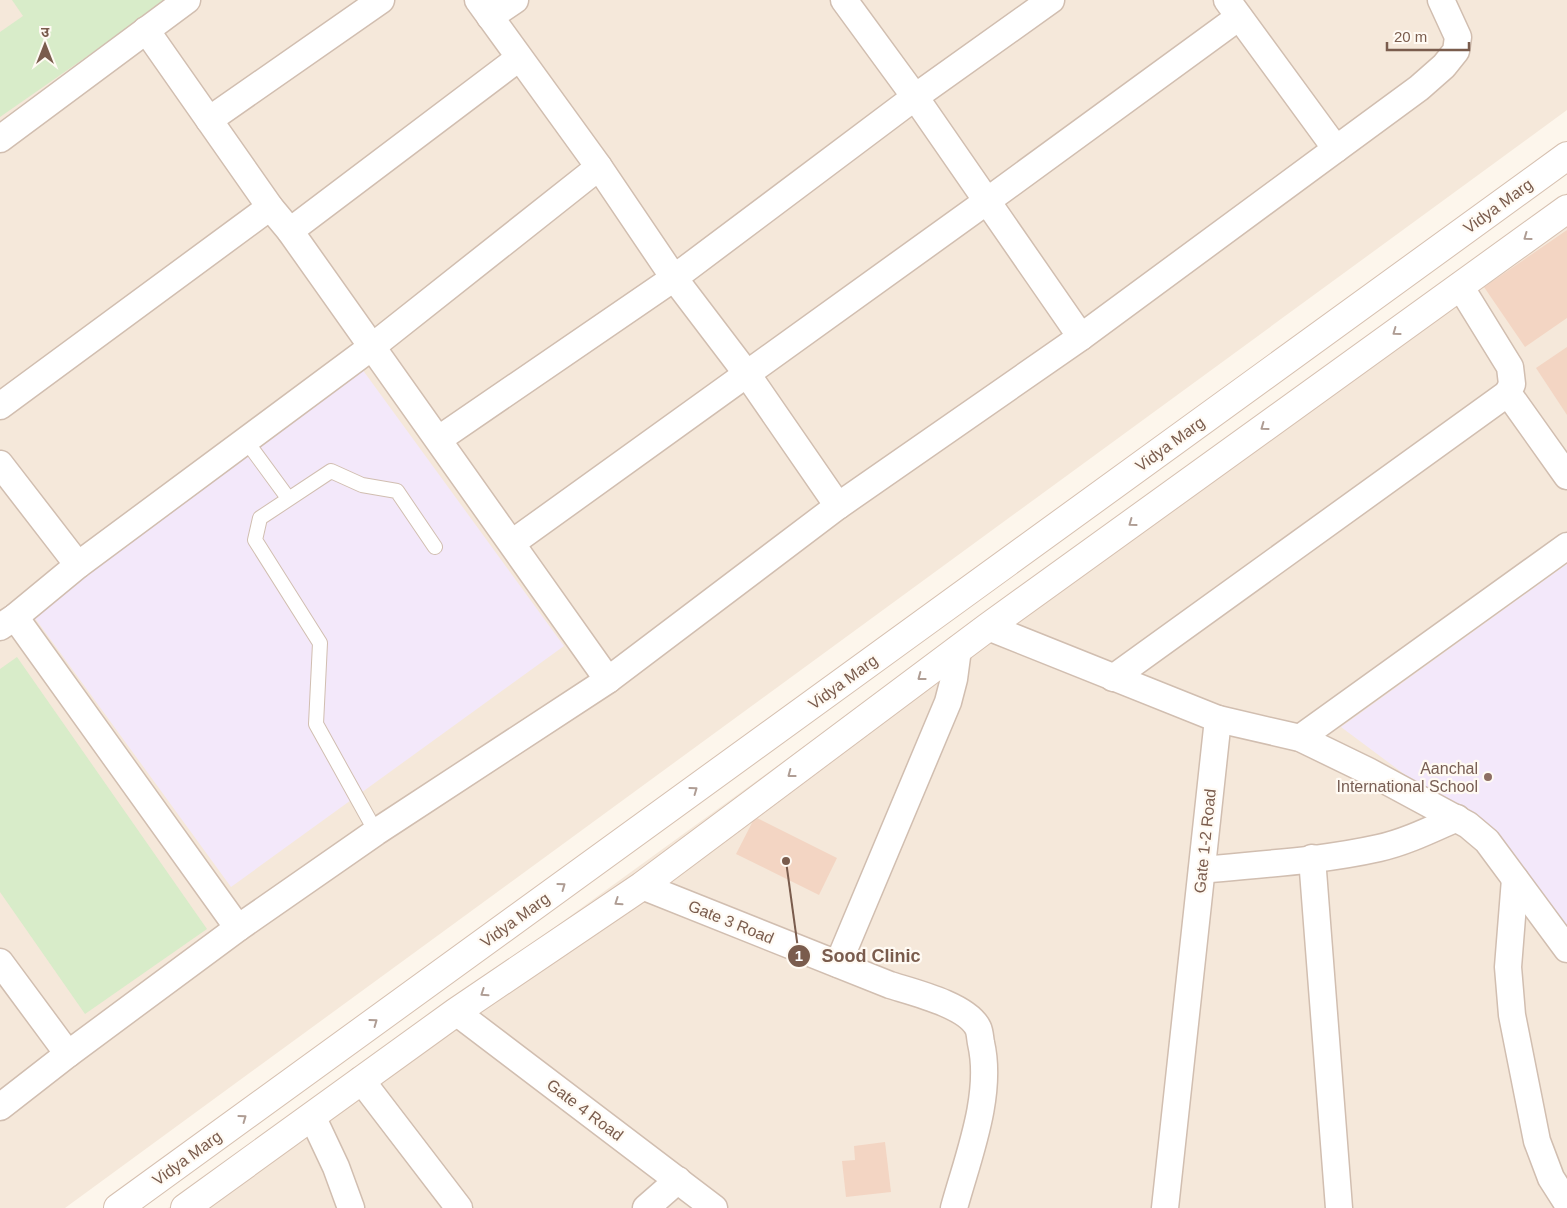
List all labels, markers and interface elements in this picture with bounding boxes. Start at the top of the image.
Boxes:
north arrow [20,20,70,70]
scale bar [1387,20,1470,52]
text: उ [41,24,50,40]
text: 20 m [1394,28,1427,45]
street label: Vidya Marg [1460,175,1536,237]
one-way arrow [1524,231,1533,240]
one-way arrow [1392,326,1402,335]
street label: Vidya Marg [1132,413,1208,475]
one-way arrow [1261,422,1270,430]
one-way arrow [1128,517,1138,526]
street label: Vidya Marg [805,651,881,713]
one-way arrow [917,671,927,680]
place label: Aanchal International School [1337,760,1478,795]
one-way arrow [788,769,797,777]
marker: Aanchal International School [1482,771,1494,783]
one-way arrow [688,787,698,796]
street label: Gate 1-2 Road [1191,788,1219,894]
one-way arrow [556,883,565,891]
street label: Vidya Marg [477,889,553,951]
one-way arrow [615,896,624,905]
street label: Gate 3 Road [686,897,776,947]
callout: Sood Clinic [787,939,931,972]
text: Sood Clinic [822,946,921,966]
text: 1 [795,947,803,964]
one-way arrow [480,987,489,996]
one-way arrow [368,1019,378,1028]
street label: Gate 4 Road [544,1076,626,1144]
one-way arrow [237,1115,247,1124]
street label: Vidya Marg [149,1127,225,1189]

